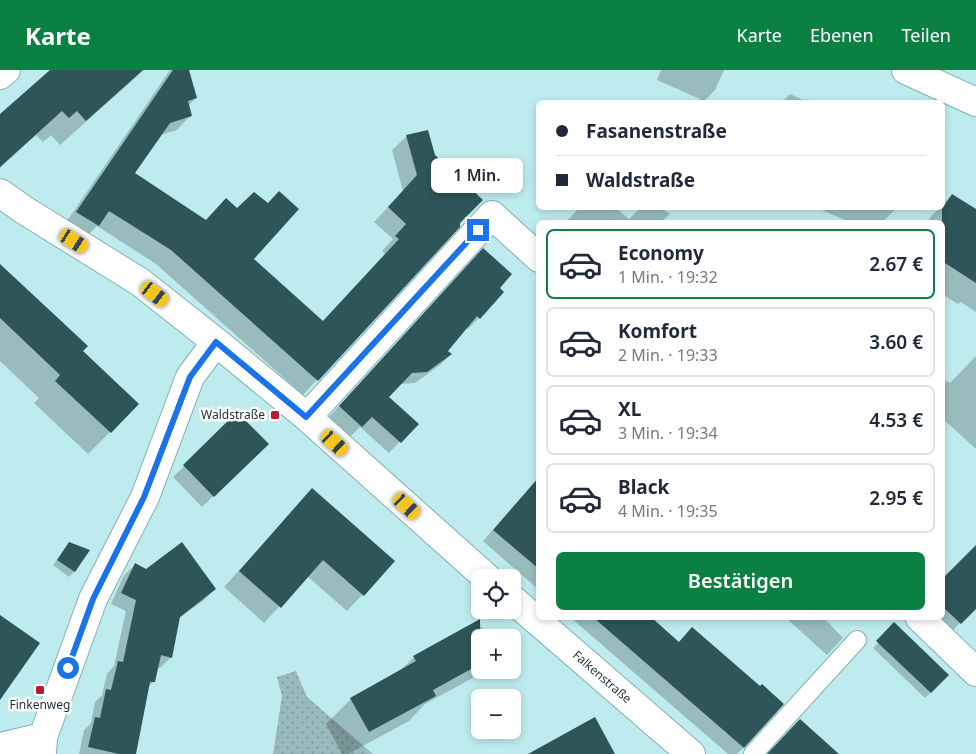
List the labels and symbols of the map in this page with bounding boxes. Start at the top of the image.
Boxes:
callout: 1 Min. [432,158,524,192]
route end [467,219,489,241]
car [57,227,90,255]
car [138,279,171,309]
place label: Waldstraße [201,406,265,423]
marker: Waldstraße [269,409,281,421]
car [318,427,351,459]
car [390,490,423,522]
street label: Falkenstraße [569,646,635,707]
route start [57,657,79,679]
marker: Finkenweg [34,684,46,696]
place label: Finkenweg [10,696,70,713]

